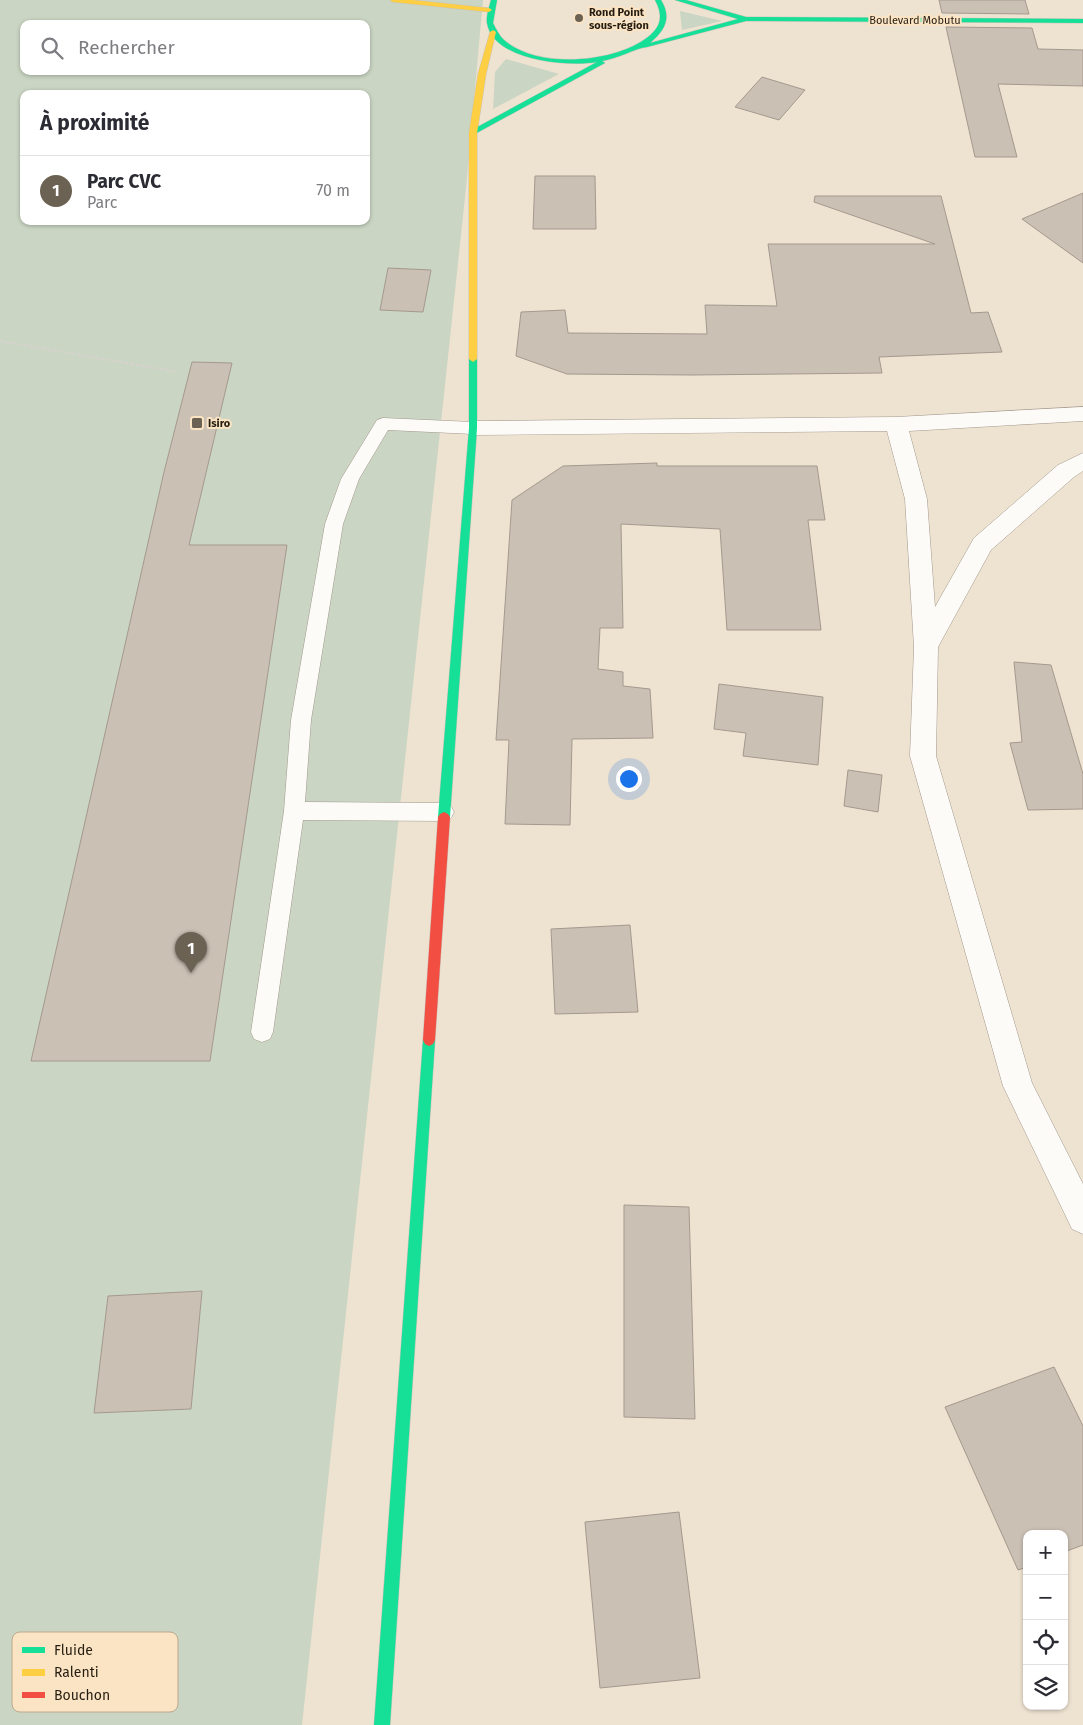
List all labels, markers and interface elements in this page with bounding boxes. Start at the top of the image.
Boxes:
place label: Rond Point sous-région [589,6,649,32]
marker: Rond Point sous-région [573,12,585,24]
street label: Boulevard Mobutu [869,14,961,27]
search box [20,20,370,75]
icon: search [38,34,66,62]
text: Rechercher [78,36,175,59]
text: À proximité [40,110,149,136]
text: Parc CVC [87,170,161,193]
text: 1 [52,181,60,200]
text: 70 m [316,181,350,200]
text: Parc [87,193,117,212]
marker: Isiro [190,416,204,430]
place label: Isiro [208,417,231,430]
your location [616,766,642,792]
pin: 1 [175,932,207,973]
map controls [1023,1530,1068,1710]
button: + [1023,1530,1068,1575]
button: − [1023,1575,1068,1620]
button: locate [1023,1620,1068,1665]
legend [12,1632,178,1712]
text: Fluide [54,1642,93,1659]
text: Ralenti [54,1664,99,1681]
button: layers [1023,1665,1068,1710]
text: Bouchon [54,1687,110,1704]

